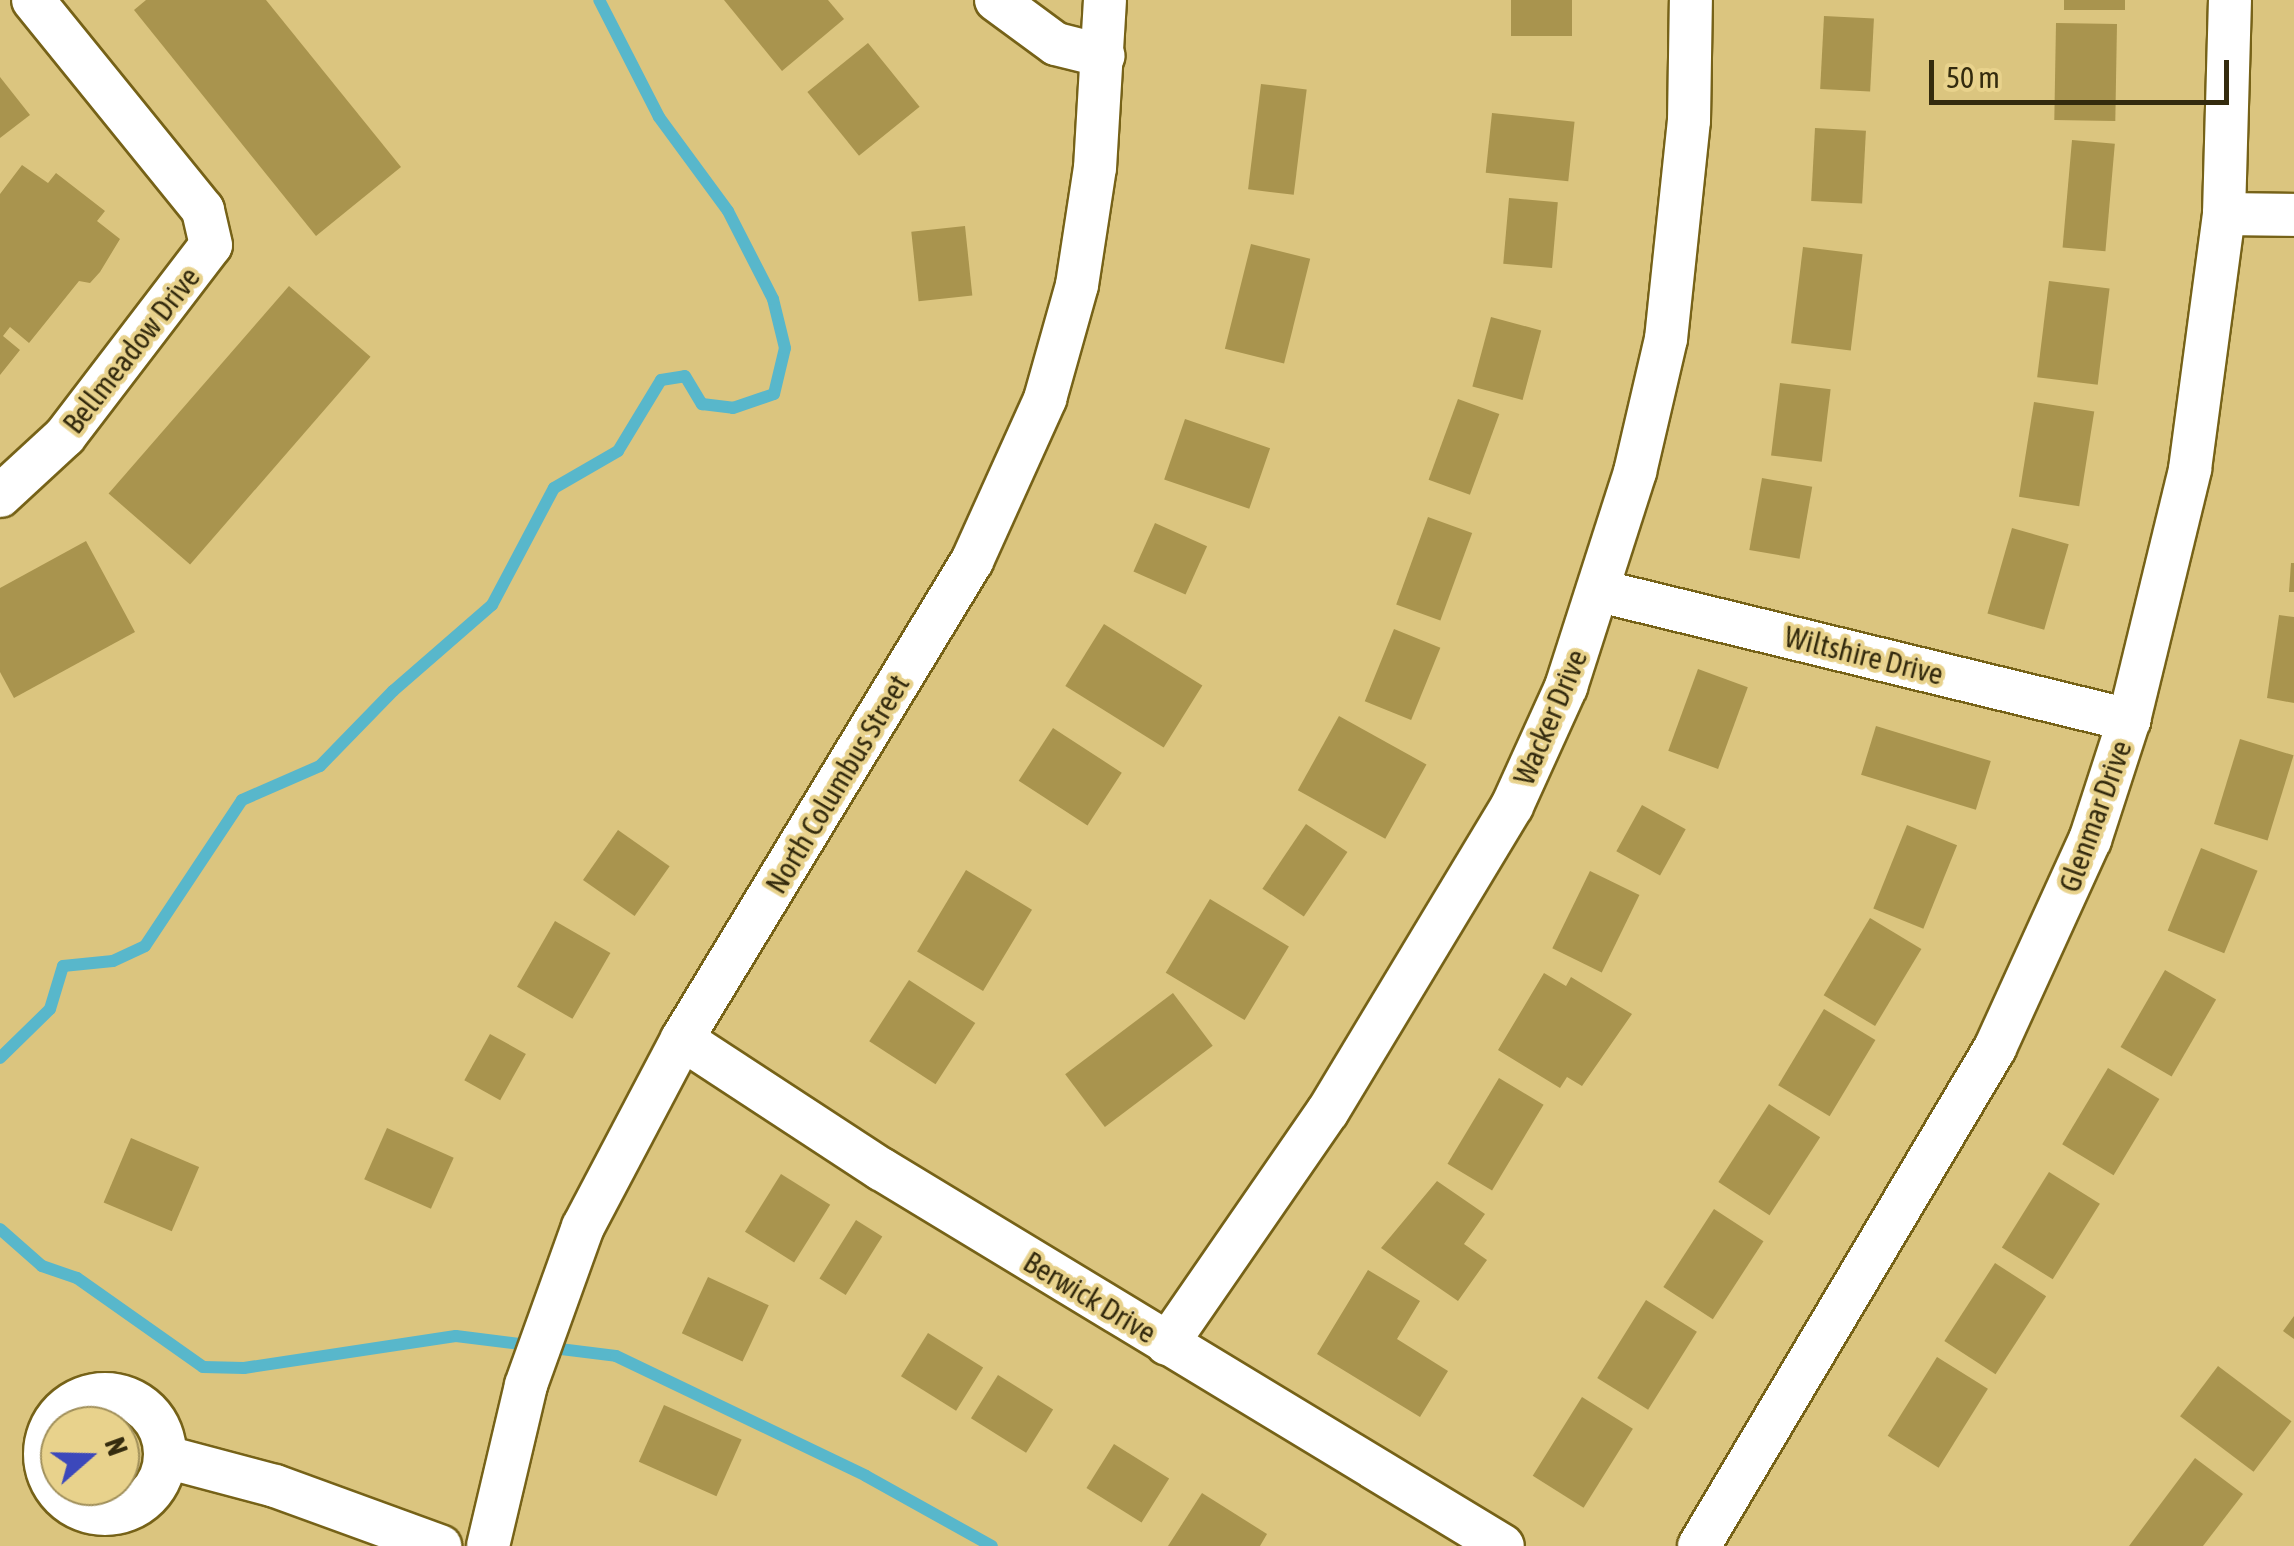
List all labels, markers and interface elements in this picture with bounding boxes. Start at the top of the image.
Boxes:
scale bar [1934,40,2234,102]
text: 50 m [1946,60,2000,94]
street label: Bellmeadow Drive [55,260,207,440]
street label: Wiltshire Drive [1781,618,1947,692]
street label: Wacker Drive [1505,644,1595,790]
street label: North Columbus Street [758,668,916,900]
street label: Glenmar Drive [2051,735,2139,897]
street label: Berwick Drive [1017,1243,1163,1351]
north arrow [40,1406,140,1506]
text: N [98,1433,134,1460]

